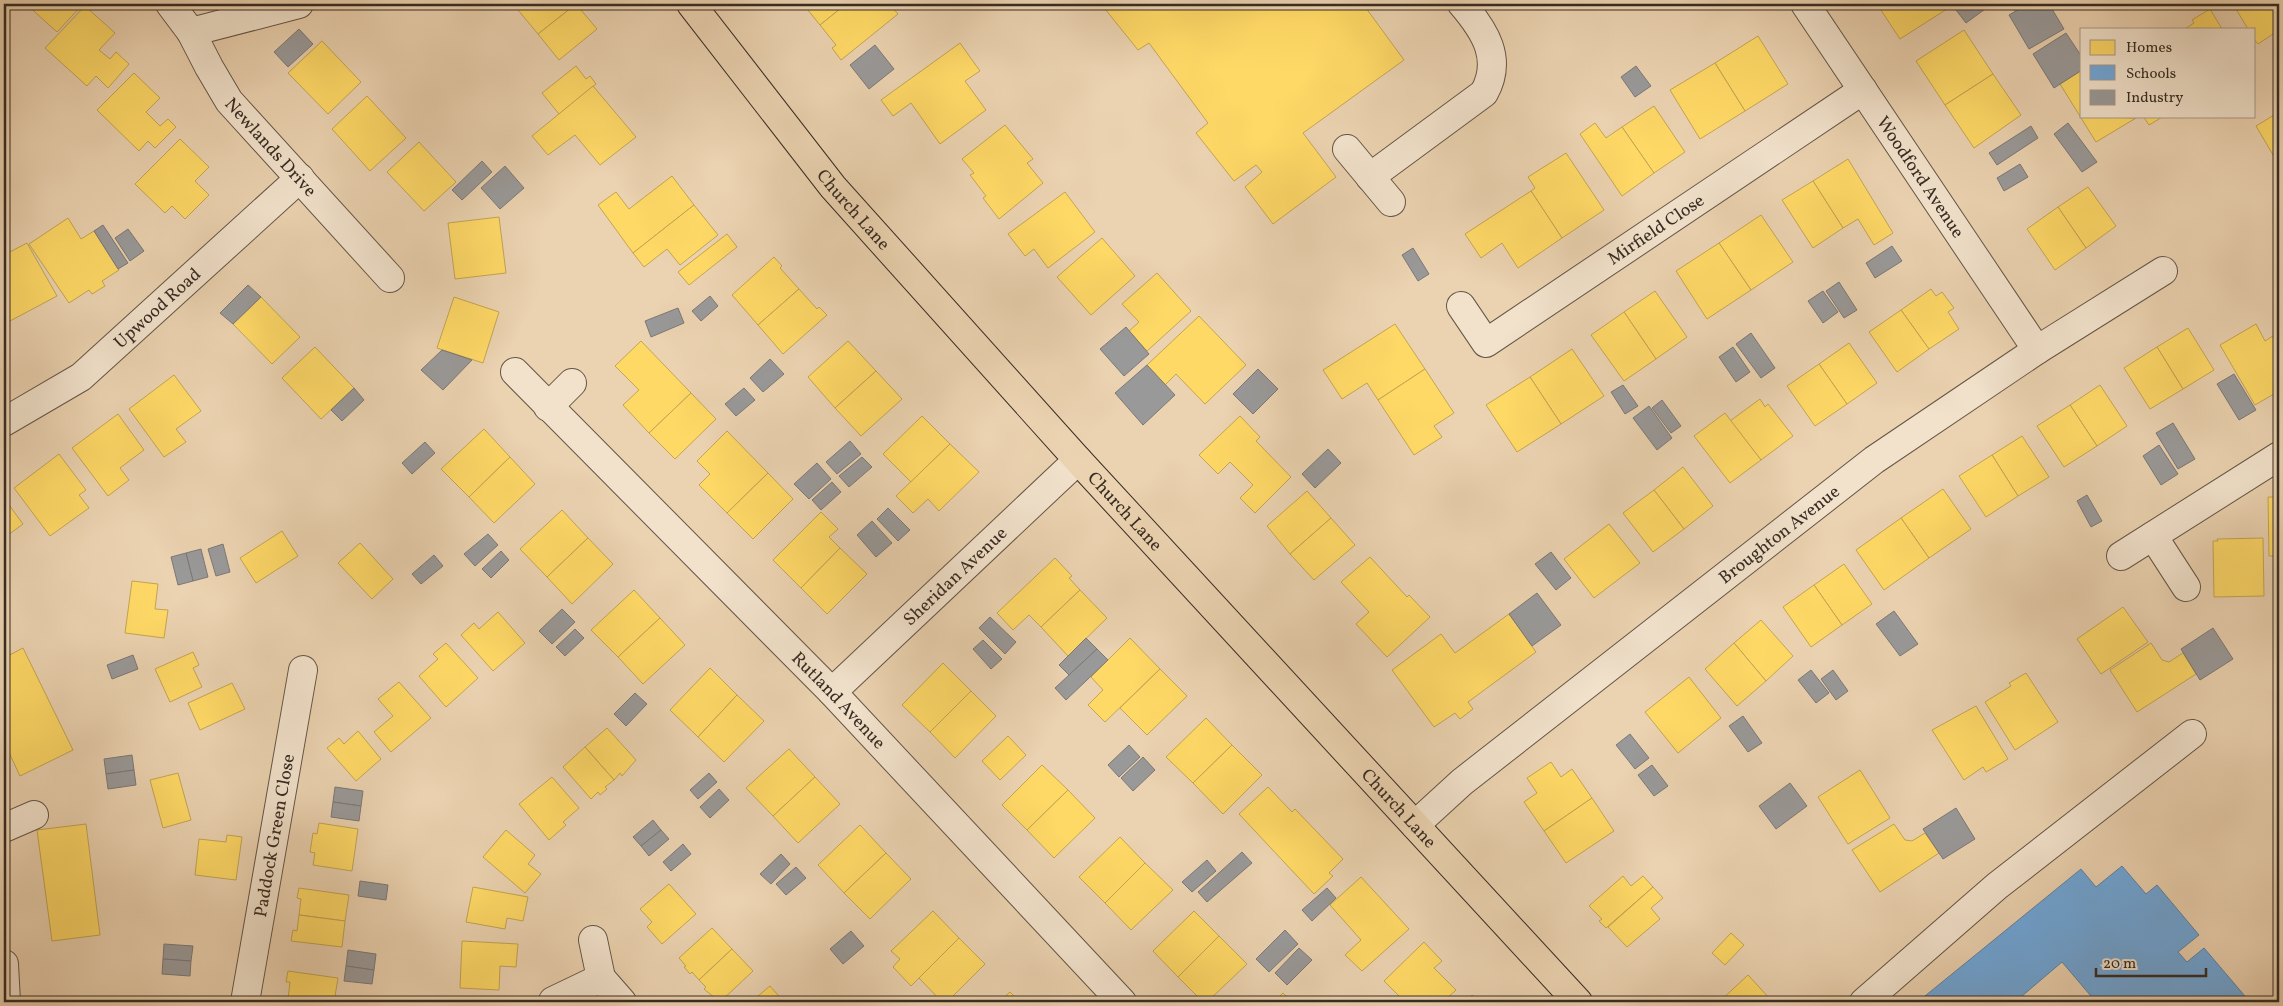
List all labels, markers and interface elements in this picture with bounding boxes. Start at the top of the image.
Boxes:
legend [2080,28,2256,118]
text: Homes [2126,38,2172,59]
text: Schools [2126,64,2176,85]
text: Industry [2126,88,2183,109]
street label: Newlands Drive [218,93,321,203]
street label: Woodford Avenue [1870,112,1969,243]
street label: Church Lane [810,165,895,256]
street label: Mirfield Close [1603,189,1710,272]
street label: Upwood Road [109,263,207,355]
street label: Church Lane [1081,467,1167,558]
street label: Broughton Avenue [1714,480,1846,591]
street label: Sheridan Avenue [898,522,1014,632]
street label: Rutland Avenue [785,647,890,756]
street label: Paddock Green Close [249,752,302,919]
street label: Church Lane [1355,764,1441,854]
scale bar [2096,946,2206,978]
text: 20 m [2103,954,2136,975]

